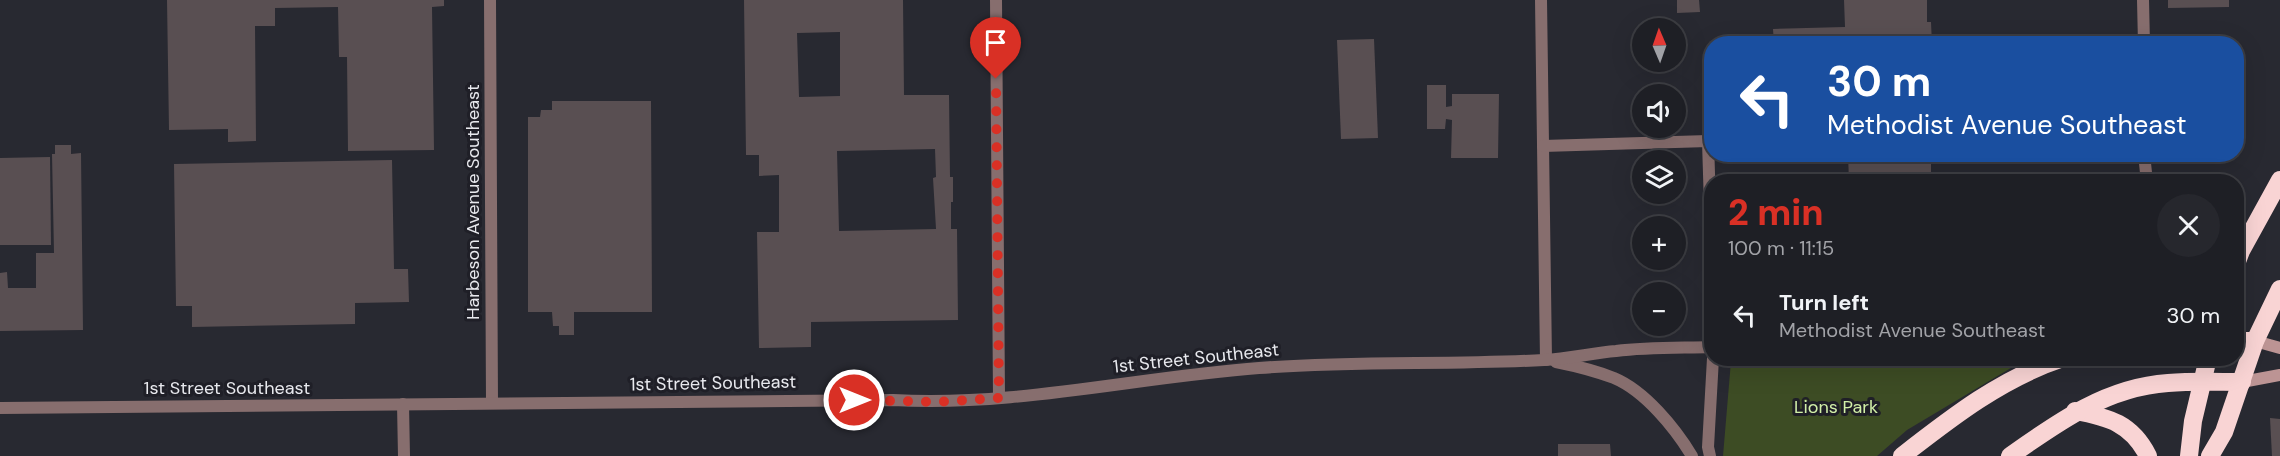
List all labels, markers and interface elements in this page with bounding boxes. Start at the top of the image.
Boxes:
pin [970,17,1021,79]
north arrow [1632,18,1686,72]
map controls [1632,18,1686,336]
icon: arrive [979,26,1012,59]
text: 30 m [1827,54,1931,109]
icon: left [1728,60,1806,138]
street label: Harbeson Avenue Southeast [461,84,485,320]
button: sound [1632,84,1686,138]
text: Methodist Avenue Southeast [1827,107,2187,142]
button: layers [1632,150,1686,204]
text: 2 min [1728,189,1824,236]
button: close [2157,194,2220,257]
button: + [1632,216,1686,270]
text: 100 m · 11:15 [1728,235,1834,261]
button: − [1632,282,1686,336]
text: Turn left [1779,288,1869,317]
icon: left [1728,299,1761,332]
text: 30 m [2166,301,2220,330]
text: Methodist Avenue Southeast [1779,317,2045,343]
street label: 1st Street Southeast [1112,337,1280,379]
position arrow [822,368,886,432]
street label: 1st Street Southeast [630,370,796,396]
street label: 1st Street Southeast [144,376,310,400]
park label: Lions Park [1794,395,1878,419]

